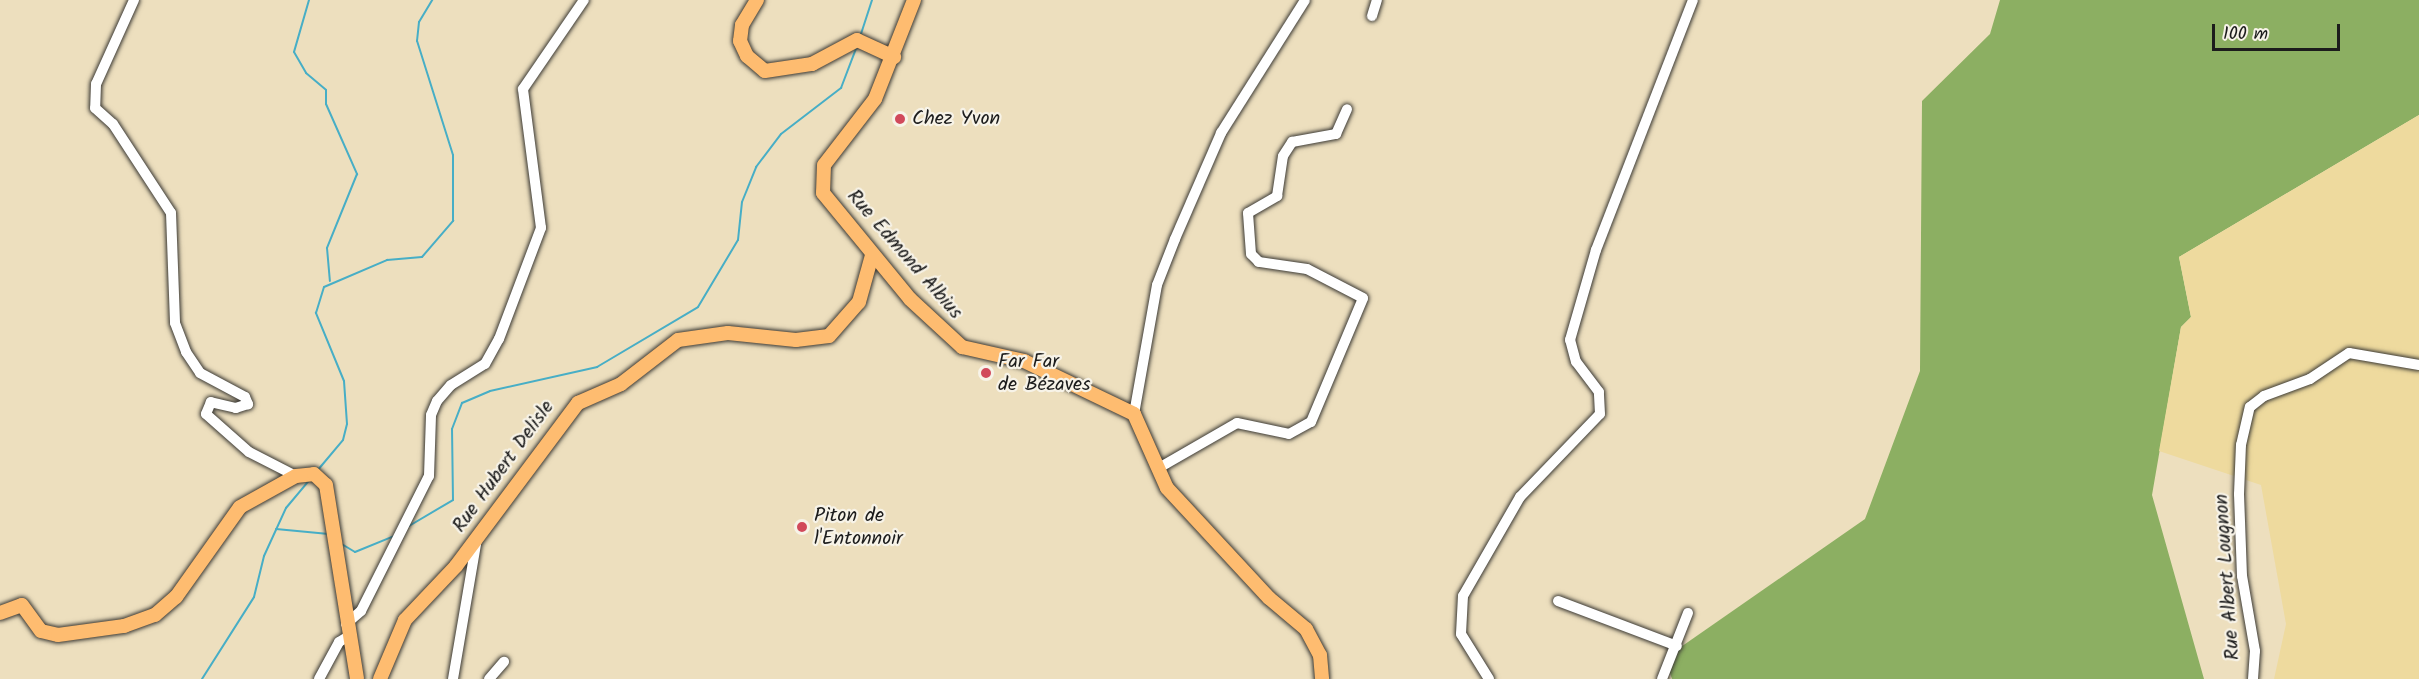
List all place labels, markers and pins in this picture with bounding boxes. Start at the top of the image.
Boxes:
place label: Chez Yvon [912,107,1000,131]
marker: Chez Yvon [893,112,907,126]
place label: Far Far de Bézaves [998,350,1091,397]
marker: Far Far de Bézaves [979,366,993,380]
place label: Piton de l'Entonnoir [814,504,903,551]
marker: Piton de l'Entonnoir [795,520,809,534]

